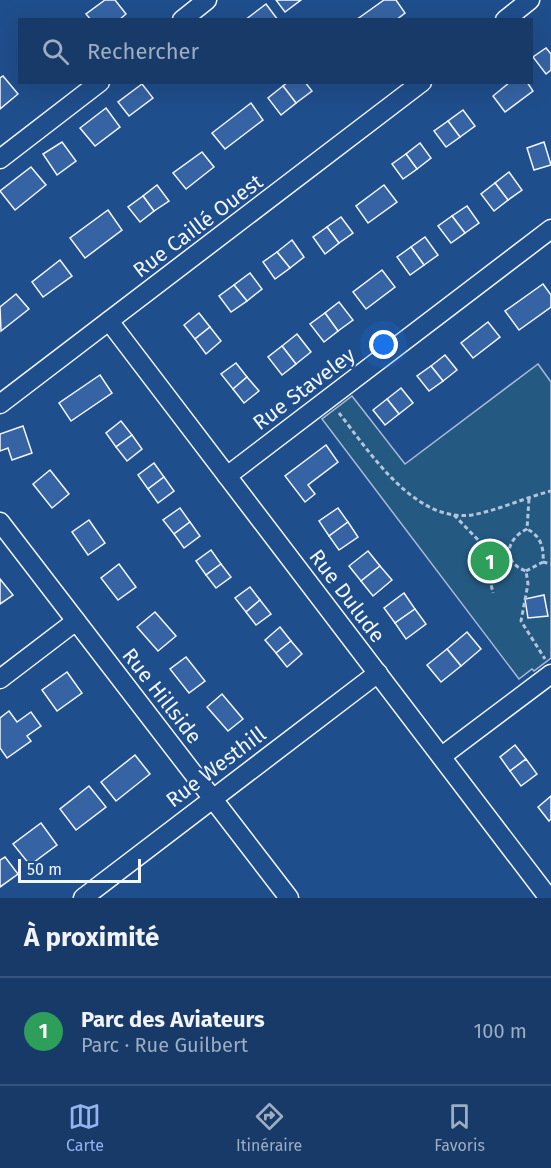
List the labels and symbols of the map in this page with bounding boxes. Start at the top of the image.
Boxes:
street label: Rue Caillé Ouest [128,169,268,283]
your location [369,330,398,359]
street label: Rue Staveley [248,342,361,436]
pin: 1 [470,538,510,584]
street label: Rue Dulude [303,544,391,648]
street label: Rue Hillside [117,643,207,749]
street label: Rue Westhill [161,721,271,813]
scale bar [18,856,141,884]

